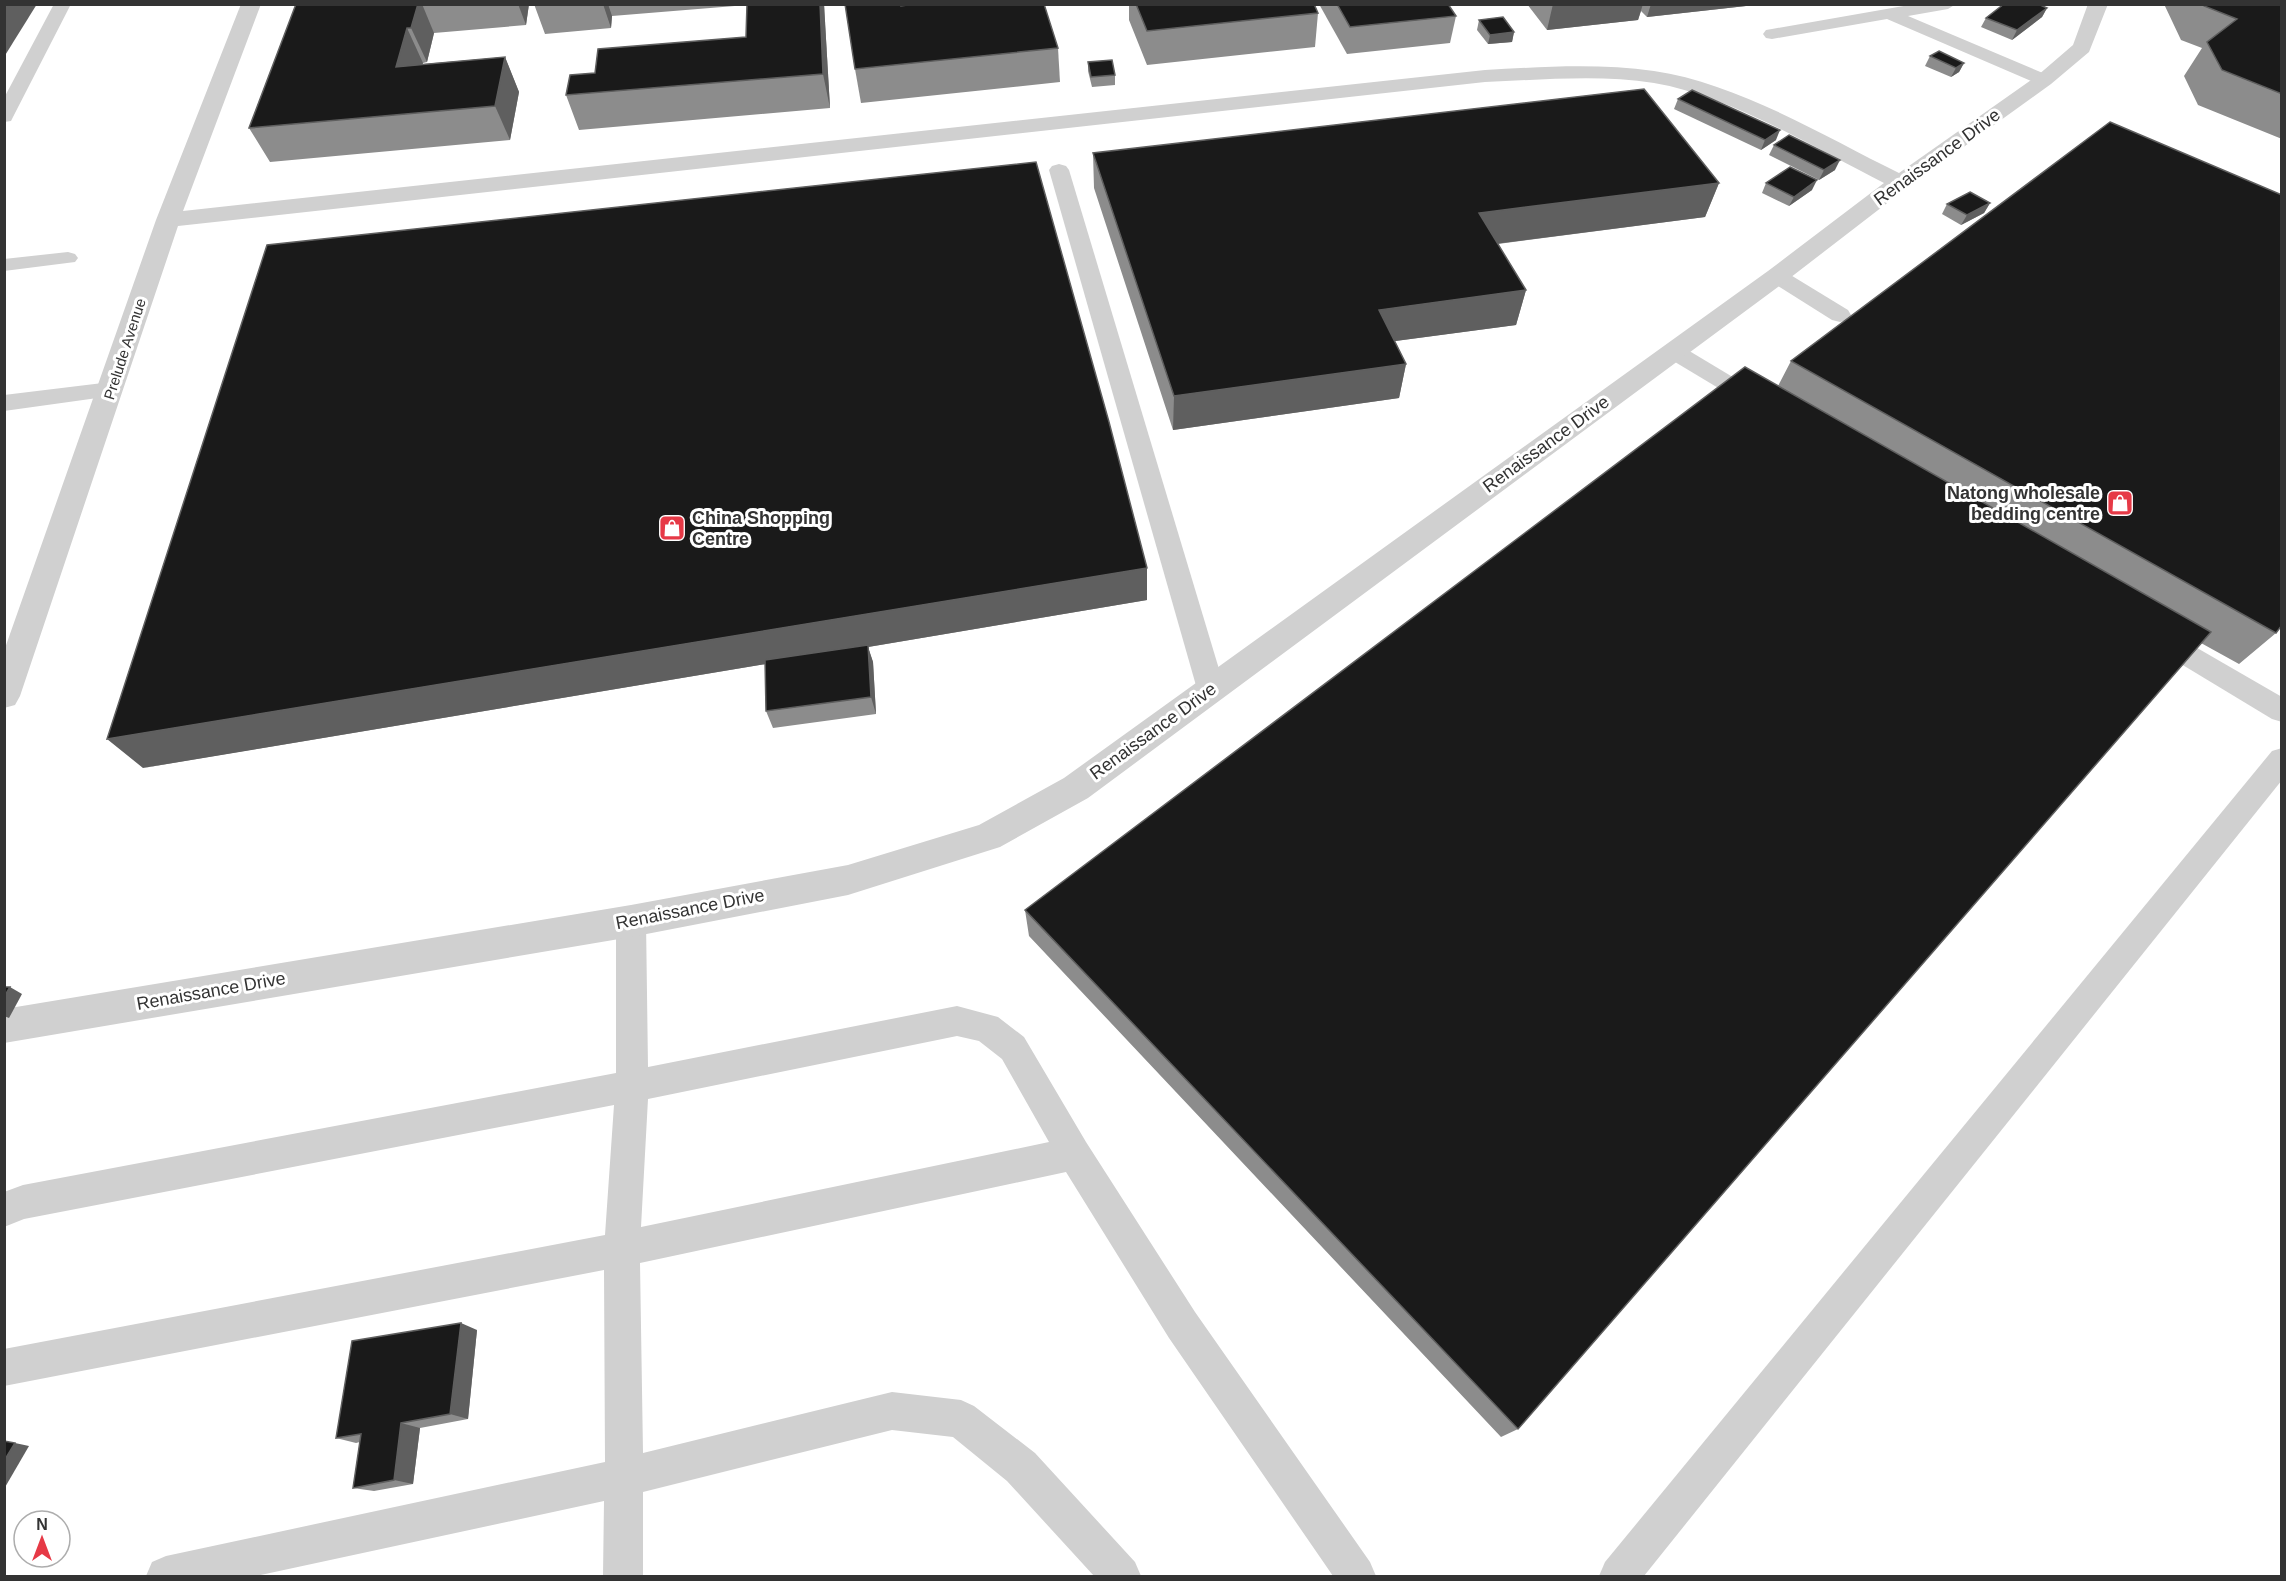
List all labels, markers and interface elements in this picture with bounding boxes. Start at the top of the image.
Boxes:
street label: Renaissance Drive [1870,105,2004,209]
street label: Prelude Avenue [100,296,149,402]
street label: Renaissance Drive [1479,392,1613,496]
place label: Natong wholesale bedding centre [1947,483,2100,524]
shop icon: Natong wholesale bedding centre [2105,488,2135,518]
place label: China Shopping Centre [692,508,830,549]
shop icon: China Shopping Centre [657,513,687,543]
street label: Renaissance Drive [1086,679,1220,783]
street label: Renaissance Drive [614,885,766,933]
street label: Renaissance Drive [135,968,287,1014]
north arrow [12,1509,72,1569]
text: N [36,1516,48,1533]

